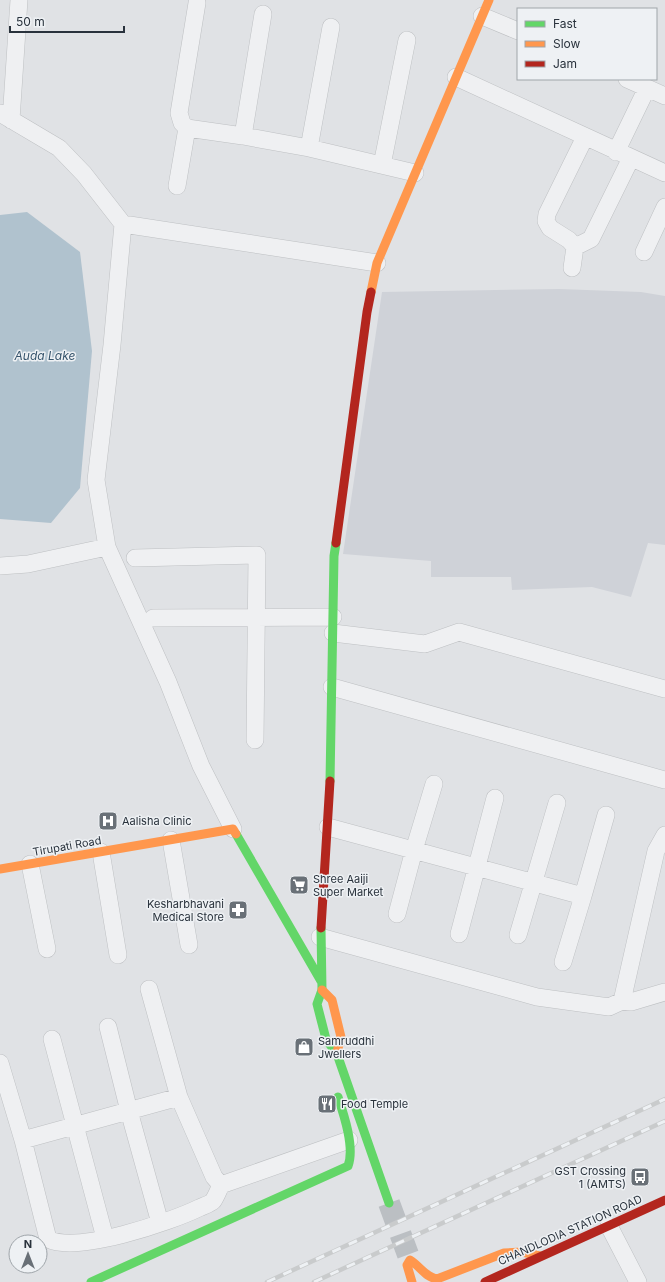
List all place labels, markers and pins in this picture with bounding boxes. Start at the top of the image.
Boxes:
hospital icon: Aalisha Clinic [97,810,119,832]
place label: Aalisha Clinic [122,814,192,828]
place label: Shree Aaiji Super Market [313,872,384,899]
supermarket icon: Shree Aaiji Super Market [288,874,310,896]
place label: Kesharbhavani Medical Store [147,897,224,924]
pharmacy icon: Kesharbhavani Medical Store [227,899,249,921]
place label: Samruddhi Jwellers [318,1034,374,1061]
shop icon: Samruddhi Jwellers [293,1036,315,1058]
restaurant icon: Food Temple [316,1093,338,1115]
place label: Food Temple [341,1097,408,1111]
place label: GST Crossing 1 (AMTS) [554,1164,626,1191]
bus stop icon: GST Crossing 1 (AMTS) [629,1166,651,1188]

